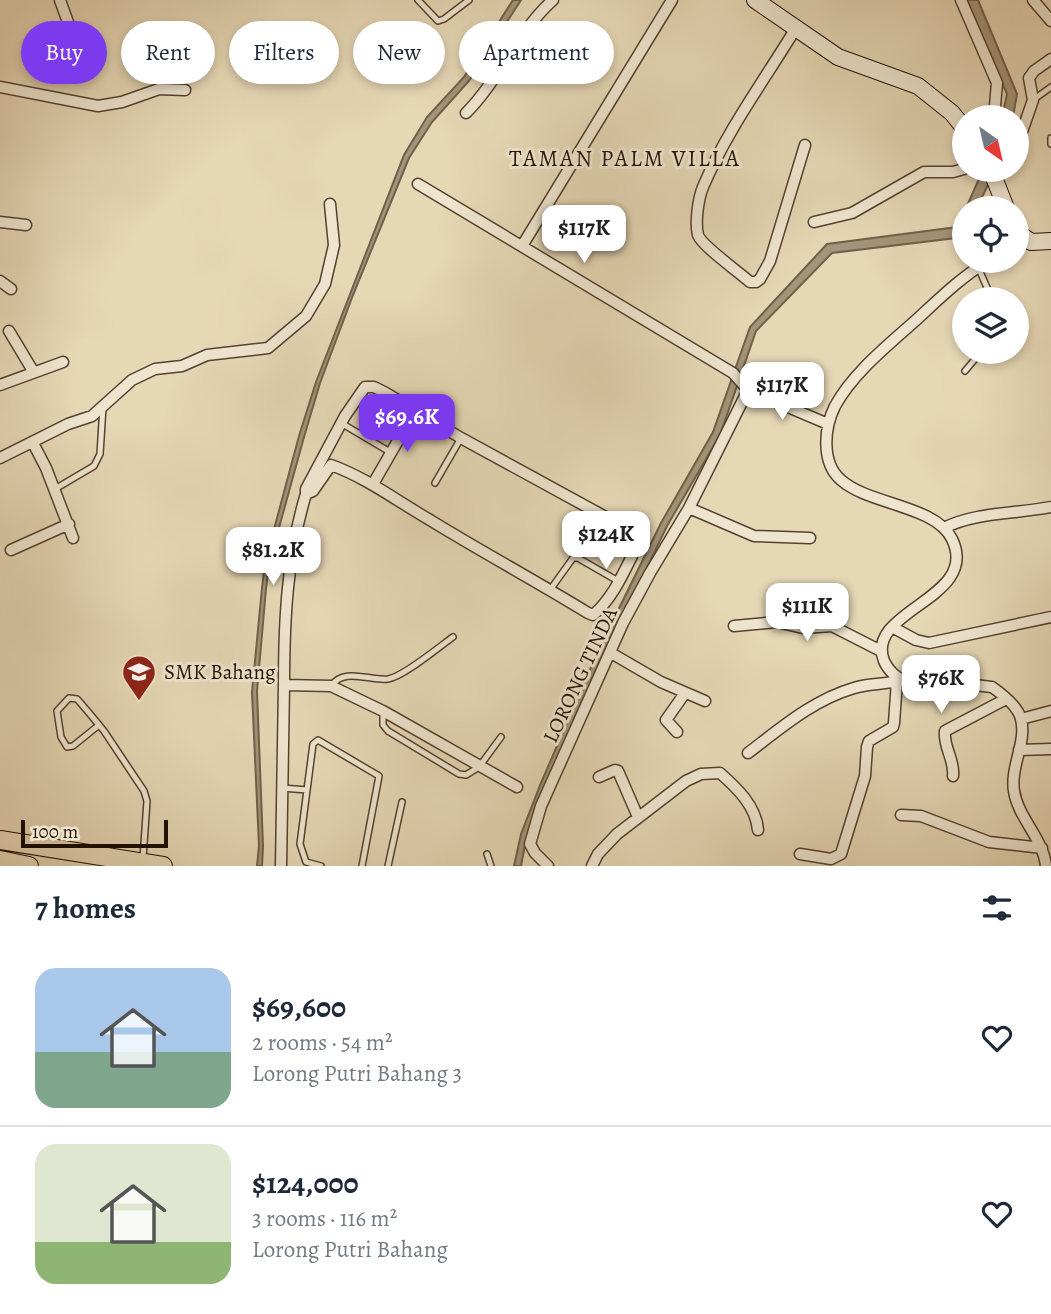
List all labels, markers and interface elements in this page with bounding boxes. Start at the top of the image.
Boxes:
chip: Buy [21,21,107,84]
chip: Rent [121,21,215,84]
chip: Filters [229,21,339,84]
chip: New [353,21,445,84]
chip: Apartment [459,21,614,84]
north arrow [952,105,1029,182]
map controls [952,105,1029,364]
district label: TAMAN PALM VILLA [509,143,741,174]
button: locate [952,196,1029,273]
pin: $117K [535,205,633,265]
text: $117K [558,212,610,243]
button: layers [952,287,1029,364]
pin: $117K [733,362,831,422]
text: $117K [756,369,808,400]
pin: $69.6K [350,394,464,454]
text: $69.6K [375,401,439,432]
pin: $124K [557,512,655,571]
text: $124K [578,518,634,549]
pin: $81.2K [216,528,330,587]
text: $81.2K [242,534,304,565]
pin: $111K [758,584,856,643]
text: $111K [782,590,832,621]
street label: LORONG TINDA [536,602,624,747]
school or university icon: SMK Bahang [120,653,158,702]
pin: $76K [900,656,982,715]
place label: SMK Bahang [164,658,276,686]
text: $76K [918,662,964,693]
scale bar [21,817,168,849]
text: 100 m [32,819,78,845]
text: 7 homes [35,888,136,928]
icon: filters [978,889,1016,927]
text: $69,600 [252,987,346,1027]
icon: home [91,996,175,1080]
icon: heart [978,1019,1016,1057]
text: 2 rooms · 54 m² [252,1027,393,1058]
text: Lorong Putri Bahang 3 [252,1058,462,1089]
text: $124,000 [252,1163,359,1203]
icon: home [91,1172,175,1256]
icon: heart [978,1195,1016,1233]
text: 3 rooms · 116 m² [252,1203,397,1234]
text: Lorong Putri Bahang [252,1234,448,1265]

